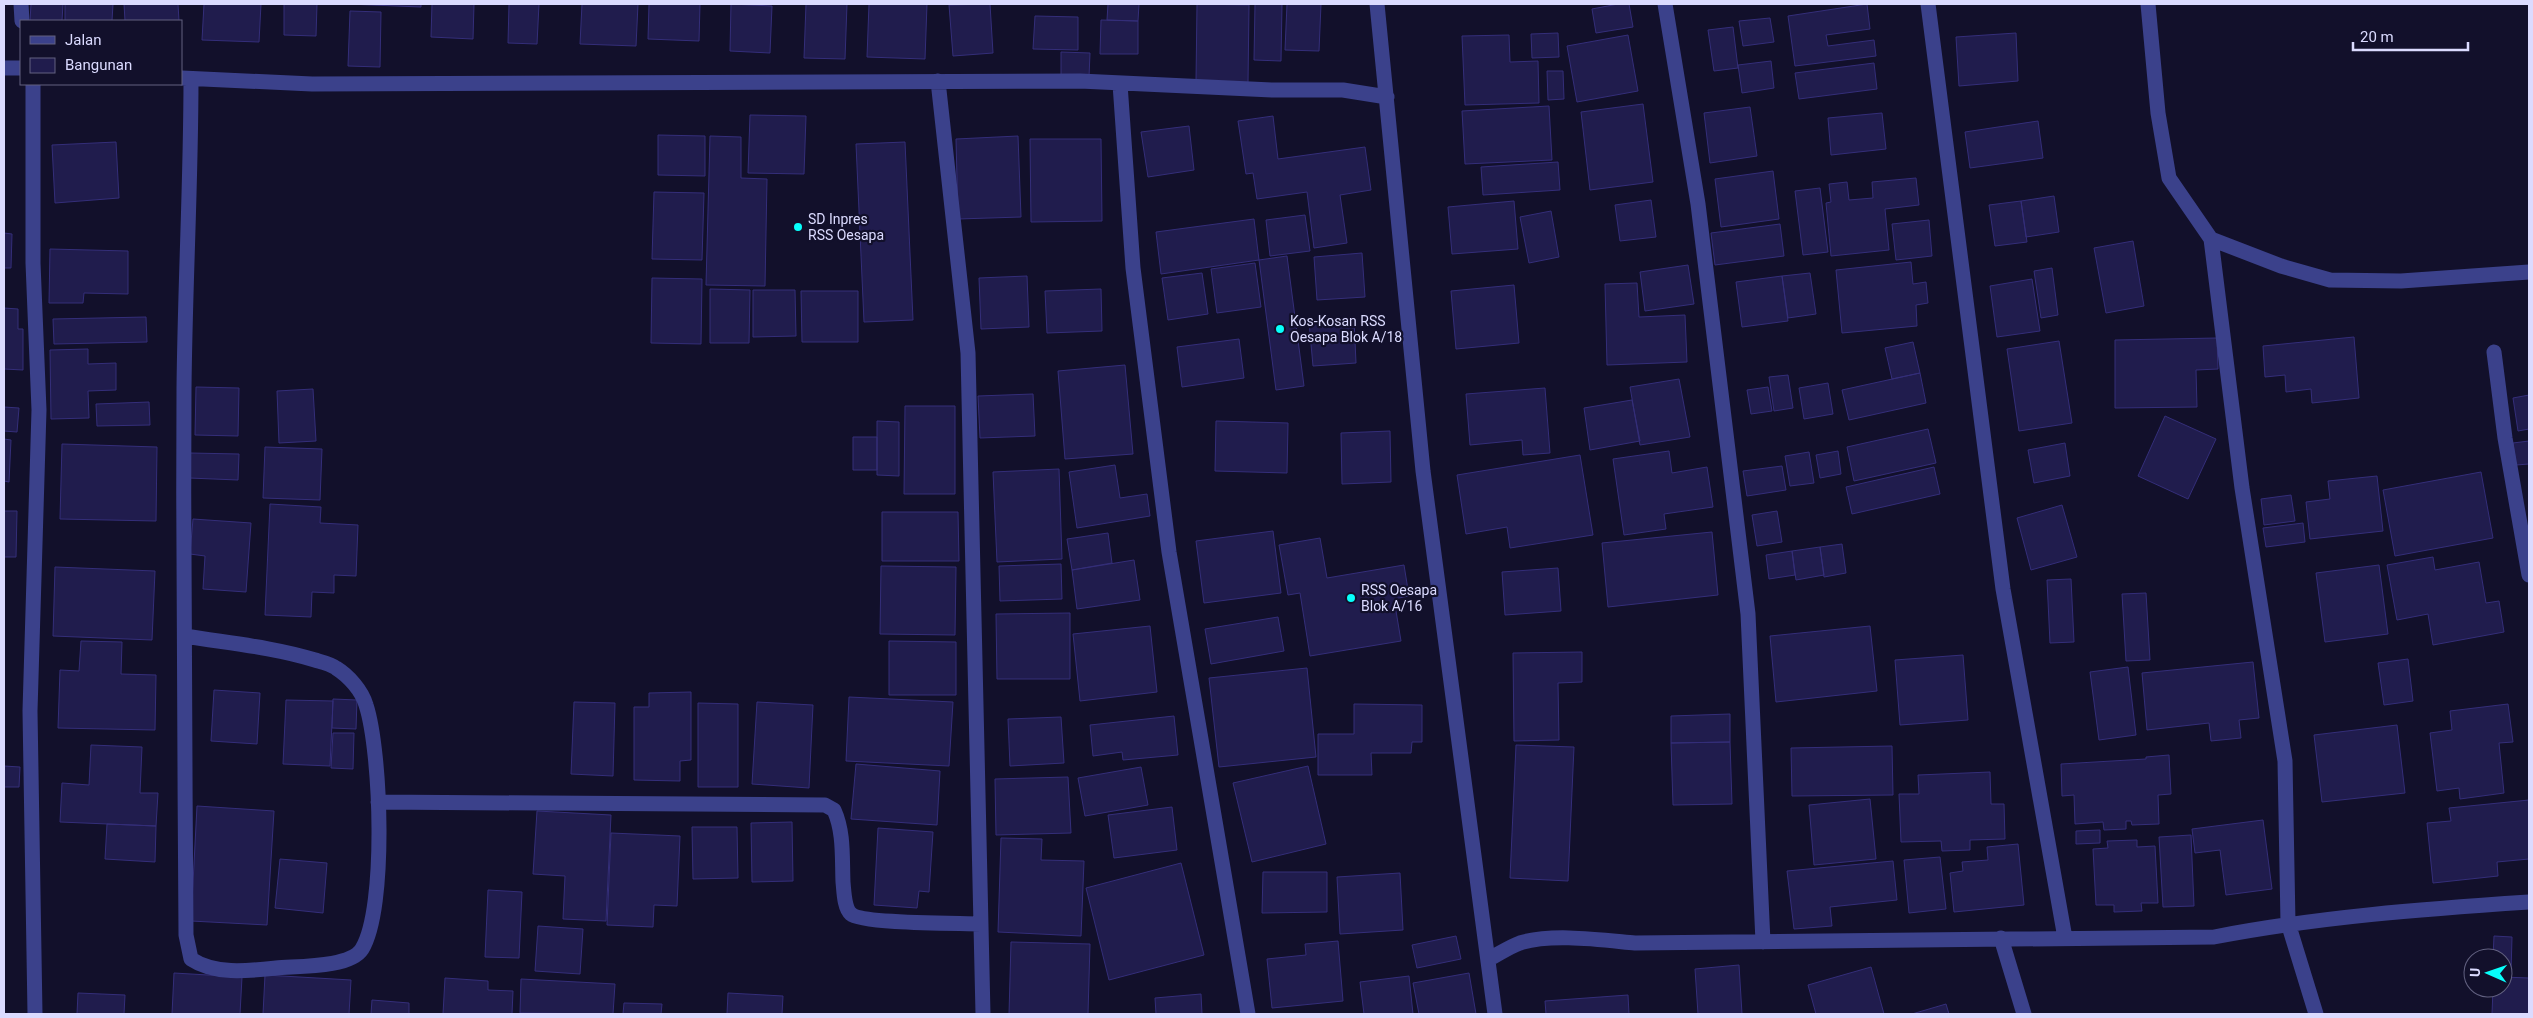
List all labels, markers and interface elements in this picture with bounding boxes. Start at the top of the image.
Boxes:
legend [20,20,182,85]
scale bar [2353,20,2468,52]
text: 20 m [2360,28,2394,46]
text: Jalan [65,31,102,49]
text: Bangunan [65,56,132,74]
place label: SD Inpres RSS Oesapa [808,211,884,243]
marker: SD Inpres RSS Oesapa [792,221,804,233]
place label: Kos-Kosan RSS Oesapa Blok A/18 [1290,313,1402,345]
marker: Kos-Kosan RSS Oesapa Blok A/18 [1274,323,1286,335]
place label: RSS Oesapa Blok A/16 [1361,582,1437,614]
marker: RSS Oesapa Blok A/16 [1345,592,1357,604]
north arrow [2463,948,2513,998]
text: U [2467,968,2483,977]

